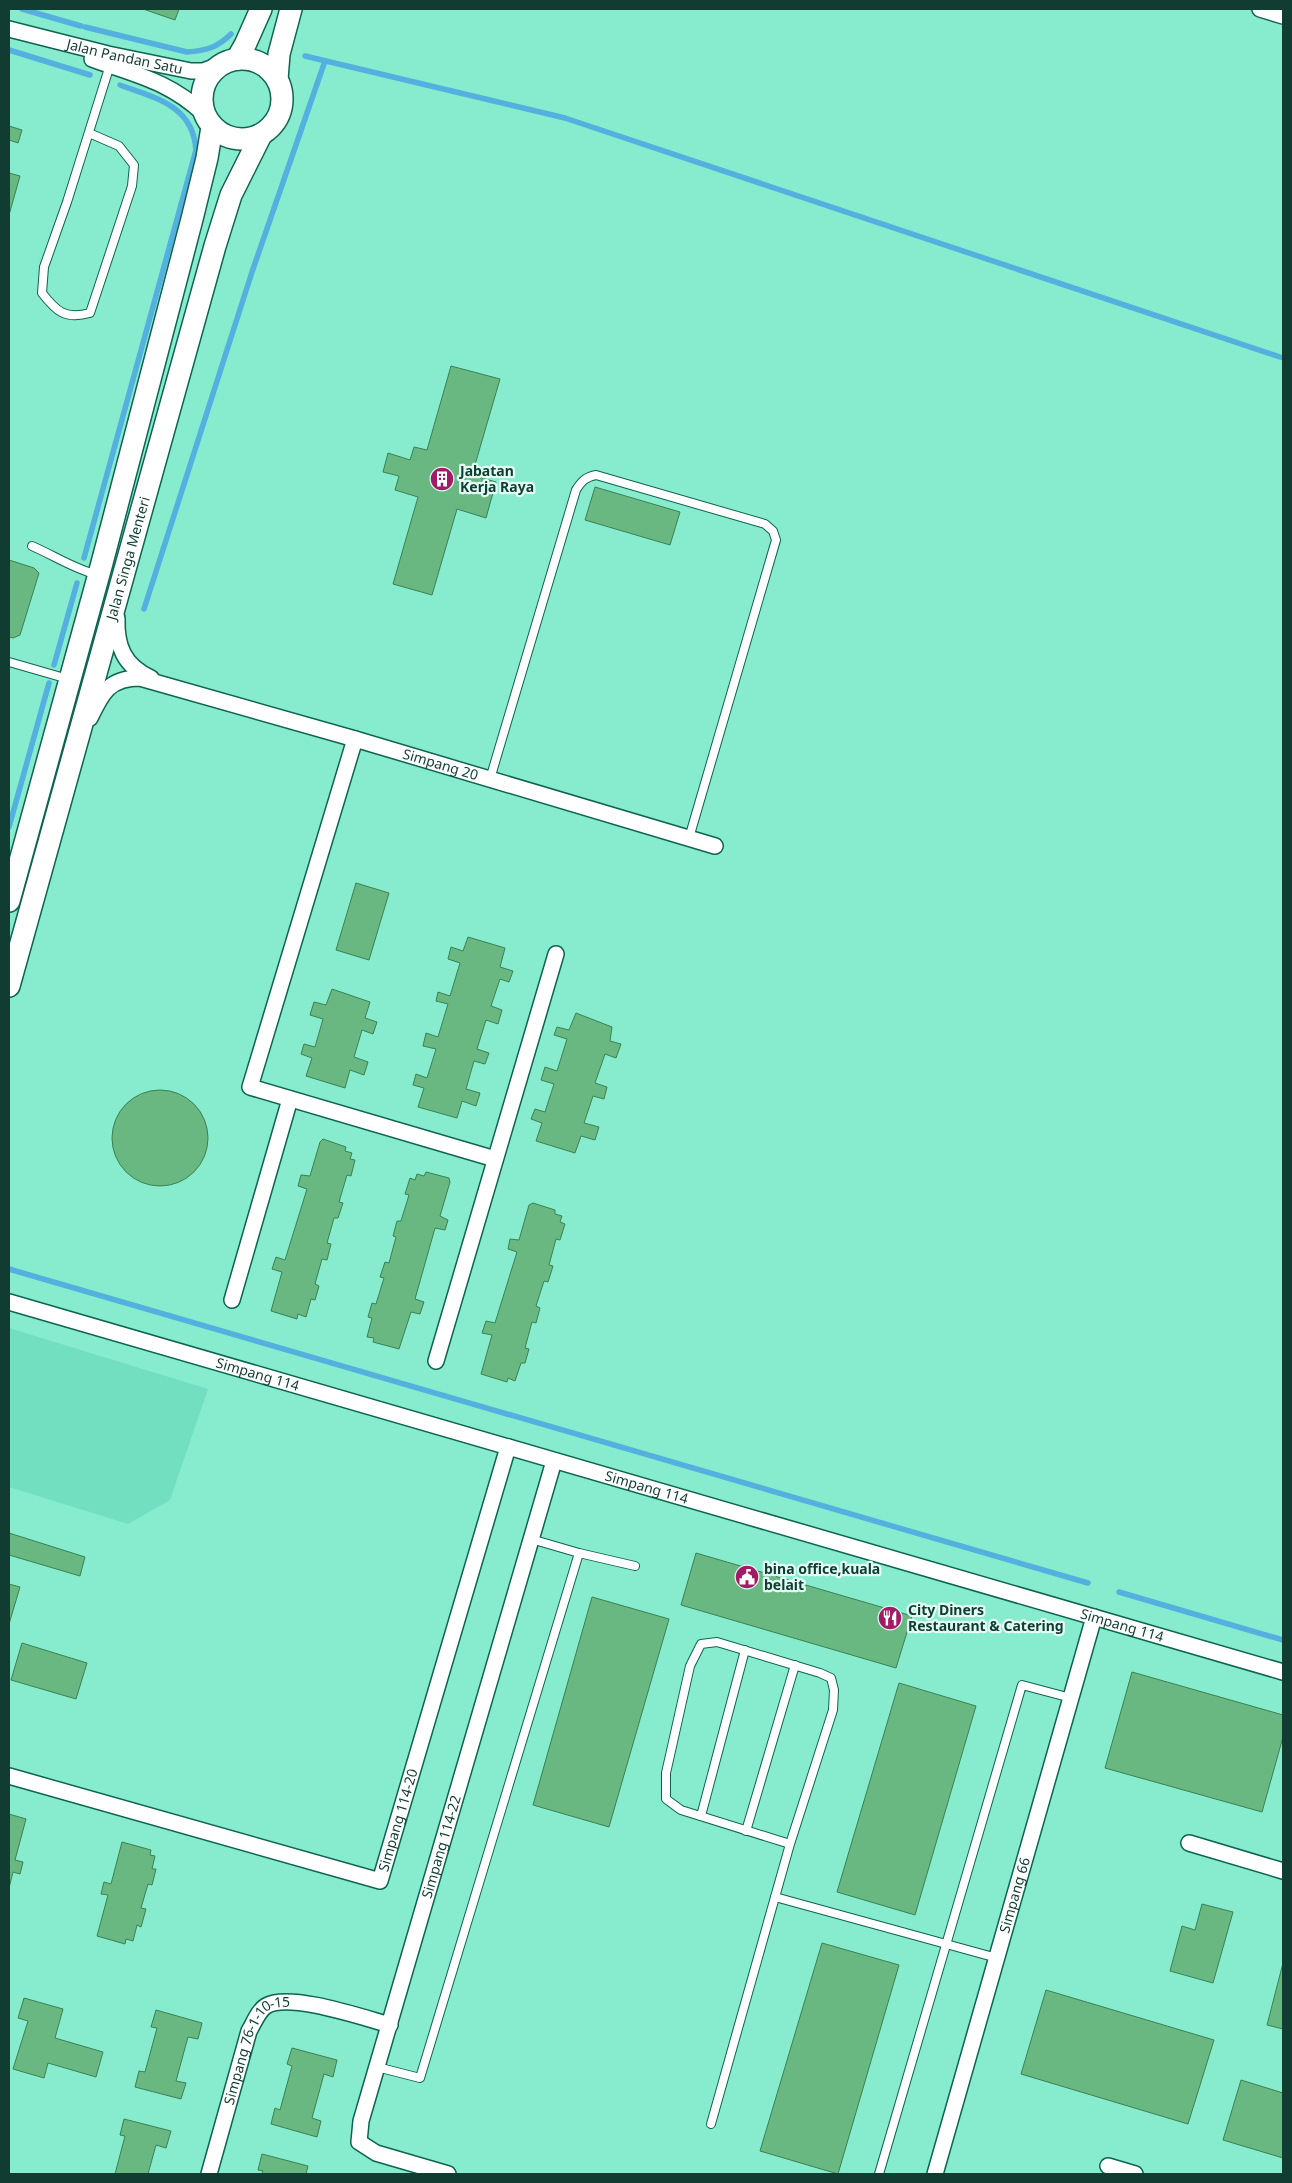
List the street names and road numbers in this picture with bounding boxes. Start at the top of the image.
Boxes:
street label: Jalan Pandan Satu [63,33,185,78]
street label: Jalan Singa Menteri [101,494,154,624]
street label: Simpang 20 [401,744,481,784]
street label: Simpang 114 [214,1353,302,1395]
street label: Simpang 114 [603,1466,691,1508]
street label: Simpang 114 [1078,1604,1166,1646]
street label: Simpang 114-20 [373,1766,422,1874]
street label: Simpang 114-22 [417,1793,465,1900]
street label: Simpang 66 [994,1855,1034,1935]
street label: Simpang 76-1-10-15 [219,1992,290,2107]

